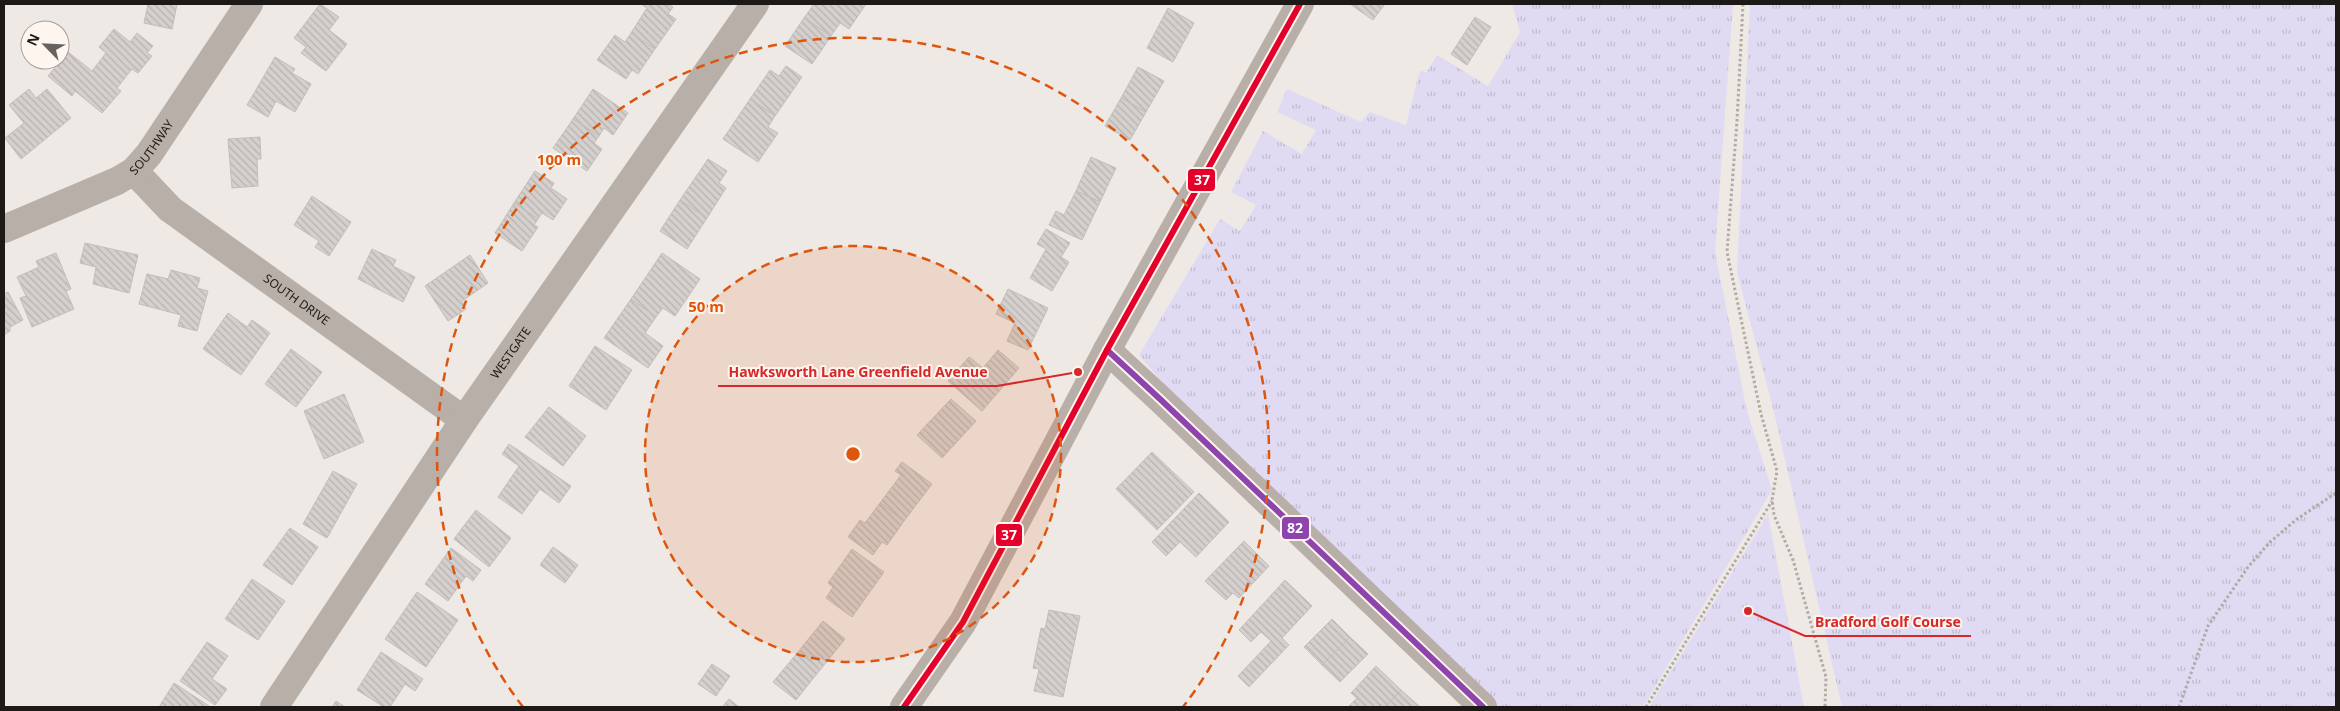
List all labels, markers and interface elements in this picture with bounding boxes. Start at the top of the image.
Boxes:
north arrow [20,20,70,70]
text: N [22,30,44,49]
street label: SOUTHWAY [125,116,178,178]
text: 100 m [537,149,581,169]
line badge: 37 [1187,168,1216,192]
text: 37 [1194,170,1210,189]
street label: SOUTH DRIVE [260,270,333,329]
text: 50 m [688,296,724,316]
street label: WESTGATE [486,323,535,382]
callout: Hawksworth Lane Greenfield Avenue [718,357,997,386]
text: Hawksworth Lane Greenfield Avenue [728,362,988,381]
centre of rings [844,445,862,463]
line badge: 82 [1281,516,1310,540]
text: 82 [1287,518,1303,537]
line badge: 37 [995,523,1023,547]
text: 37 [1001,525,1017,544]
callout: Bradford Golf Course [1805,607,1971,636]
text: Bradford Golf Course [1815,612,1961,631]

